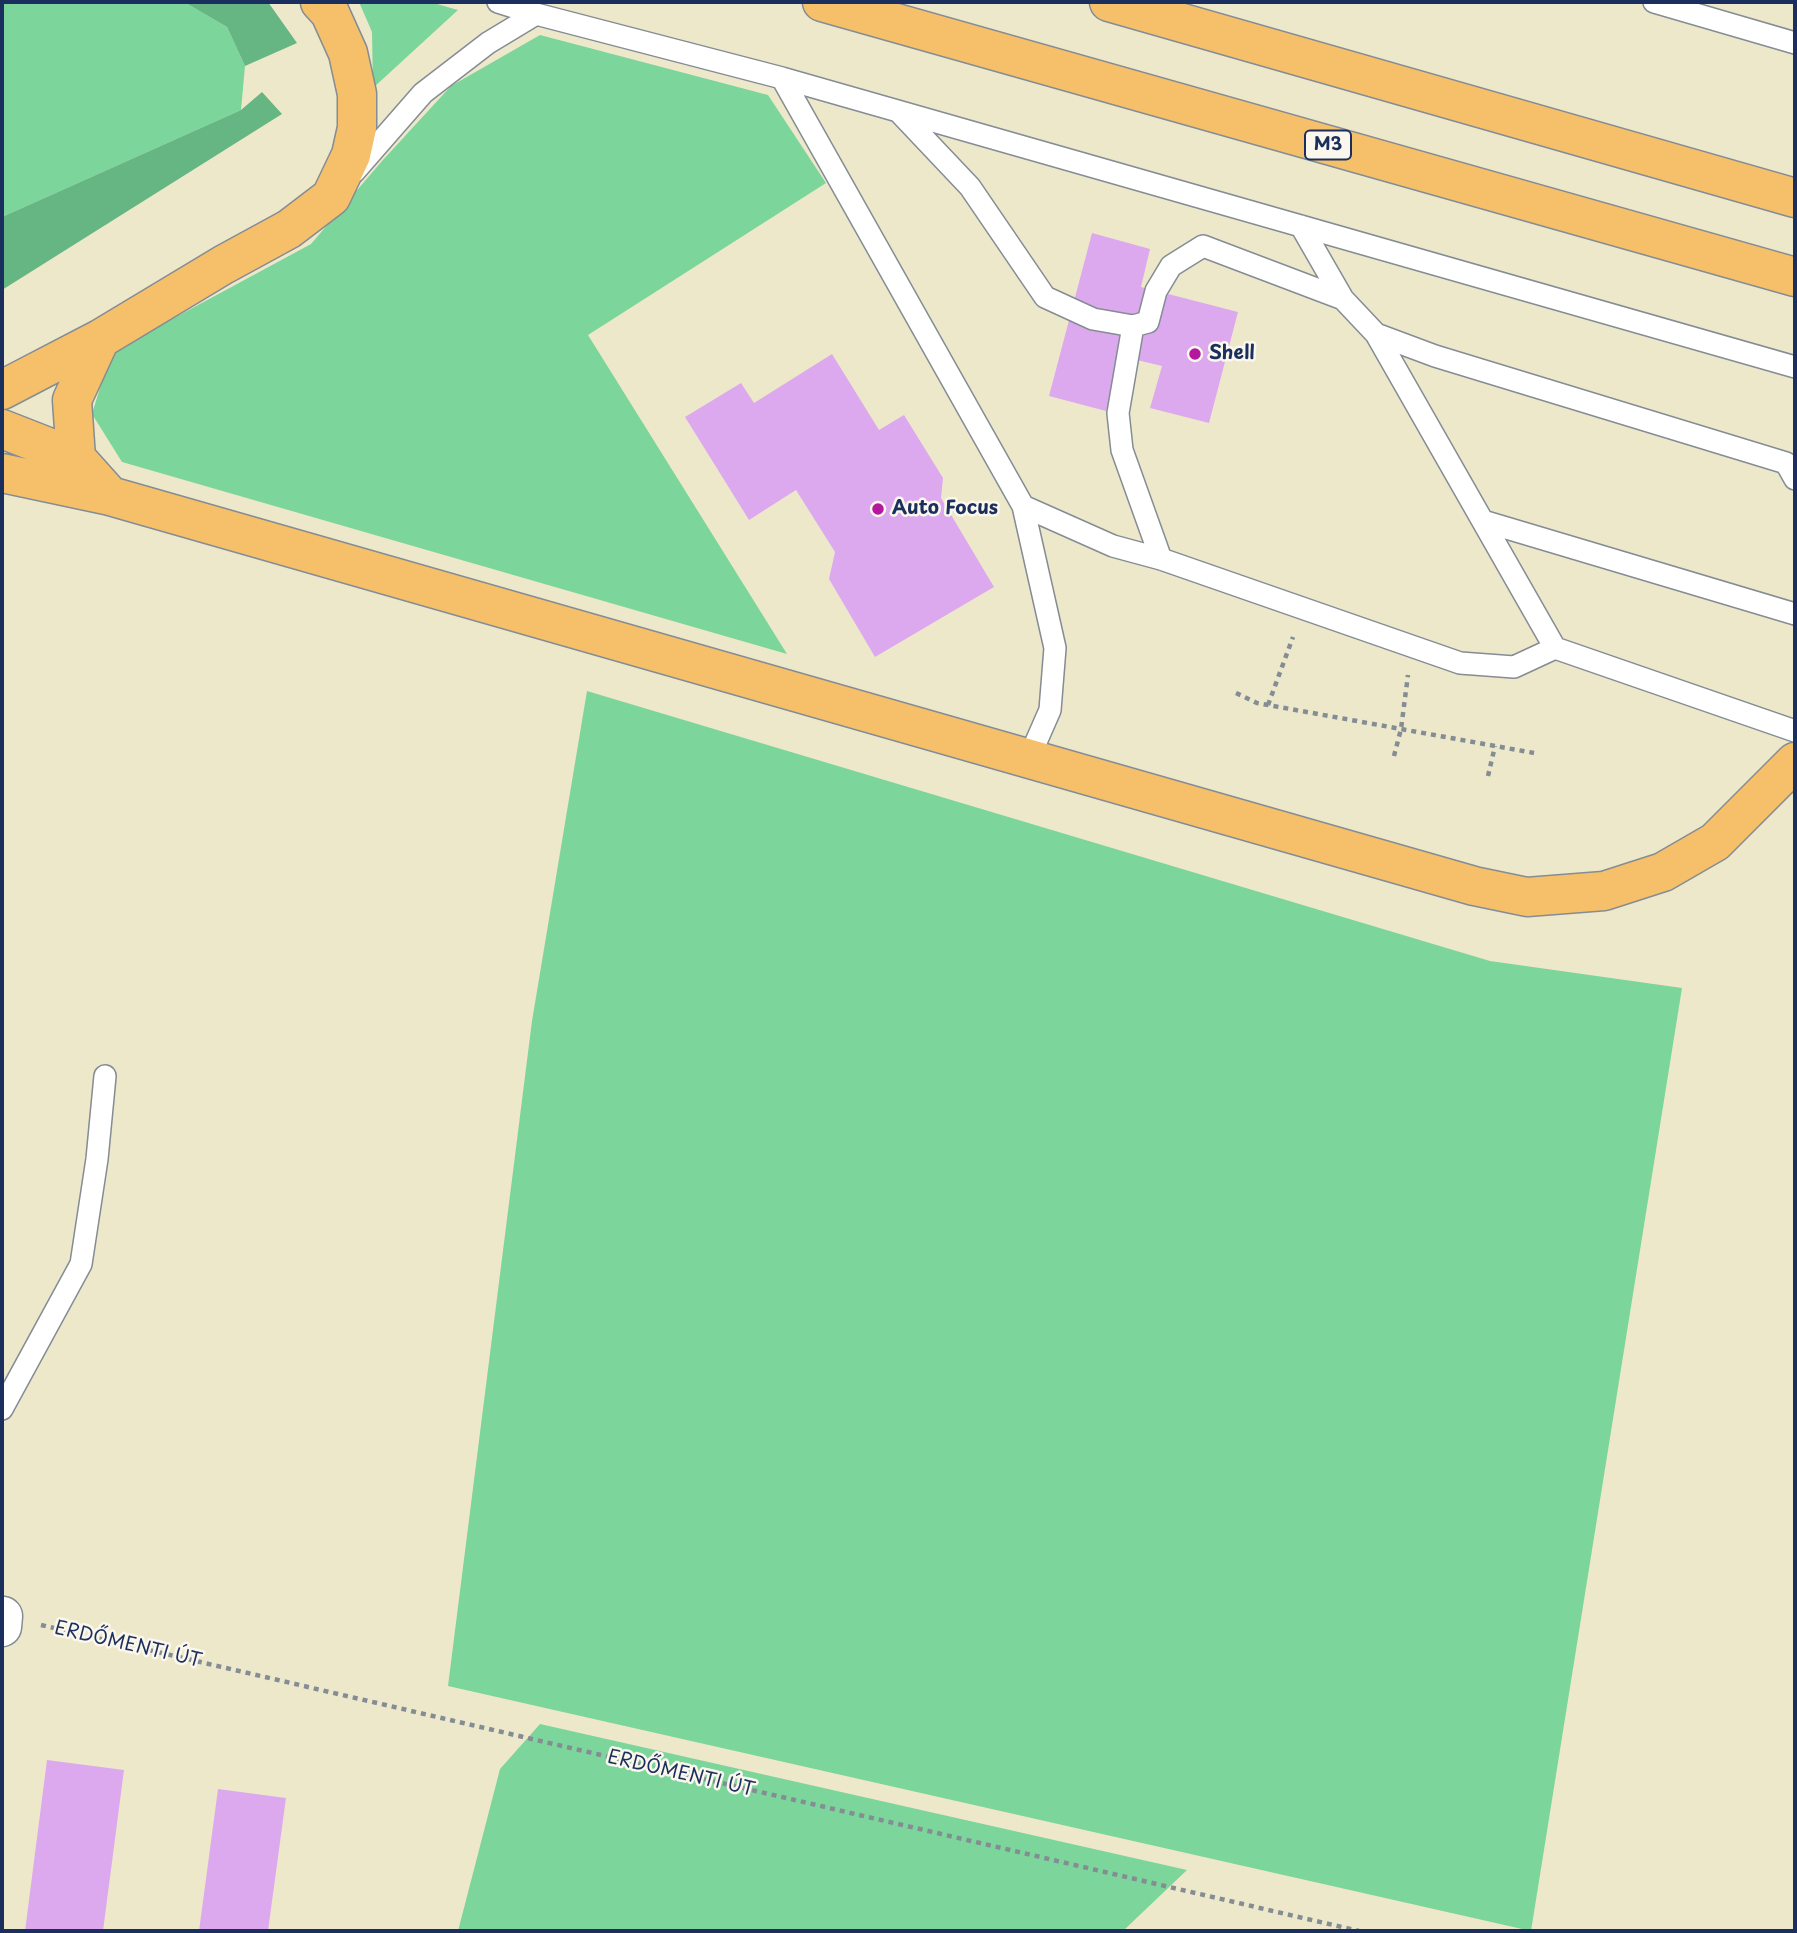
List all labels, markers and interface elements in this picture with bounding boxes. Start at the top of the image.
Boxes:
road number: M3 [1305,130,1351,160]
place label: Shell [1209,343,1255,365]
marker: Shell [1187,346,1203,362]
place label: Auto Focus [892,498,998,520]
marker: Auto Focus [870,501,886,517]
street label: ERDŐMENTI ÚT [52,1617,204,1673]
street label: ERDŐMENTI ÚT [605,1746,757,1802]

